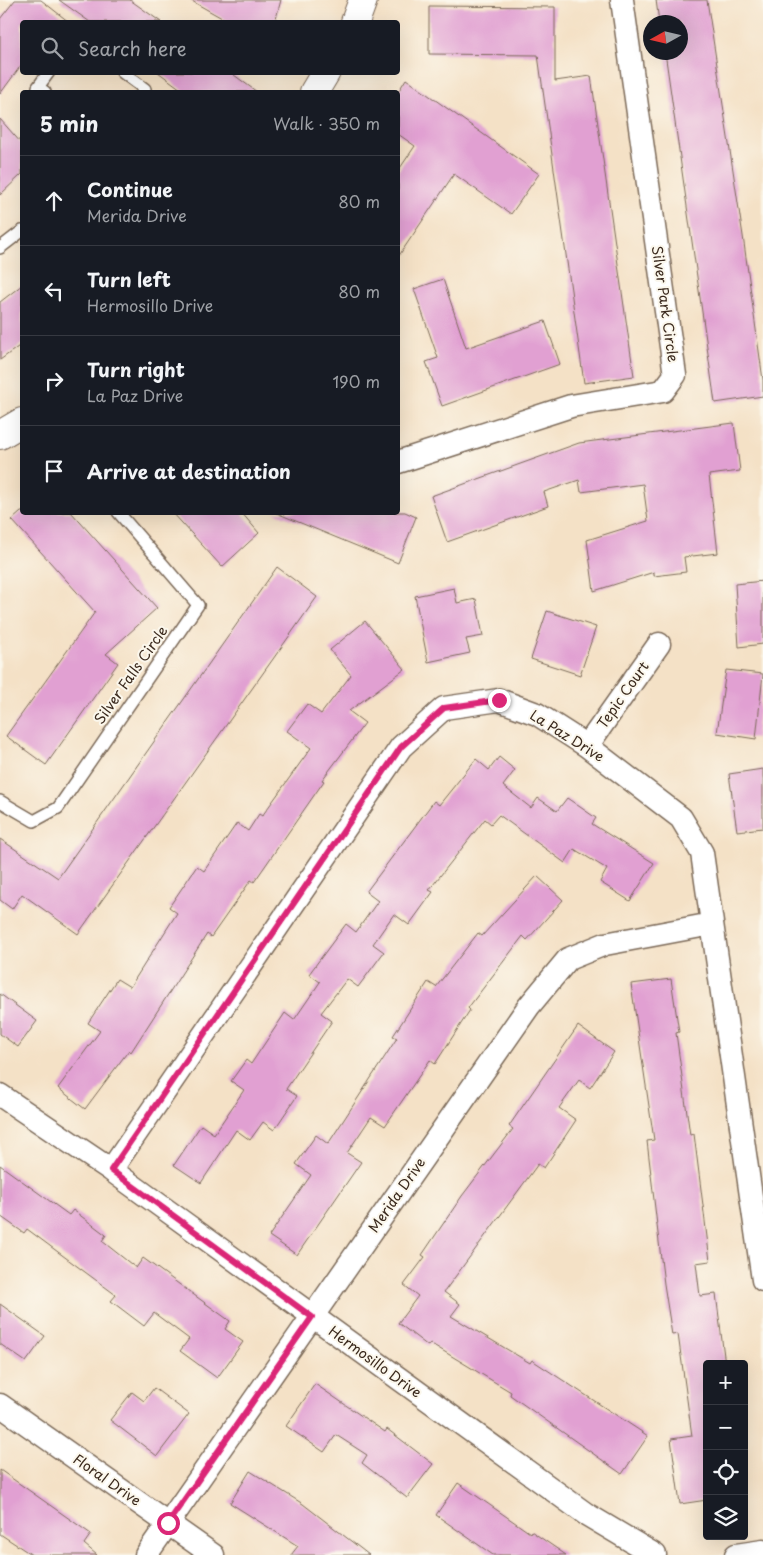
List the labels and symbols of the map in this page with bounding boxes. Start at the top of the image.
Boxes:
north arrow [643,15,688,60]
street label: Silver Park Circle [647,244,684,364]
street label: Silver Falls Circle [89,621,173,728]
street label: Tepic Court [592,657,654,733]
route end [488,689,511,712]
street label: La Paz Drive [526,704,609,767]
street label: Merida Drive [363,1153,430,1237]
street label: Hermosillo Drive [324,1321,426,1403]
street label: Floral Drive [69,1448,145,1511]
route start [157,1512,180,1535]

